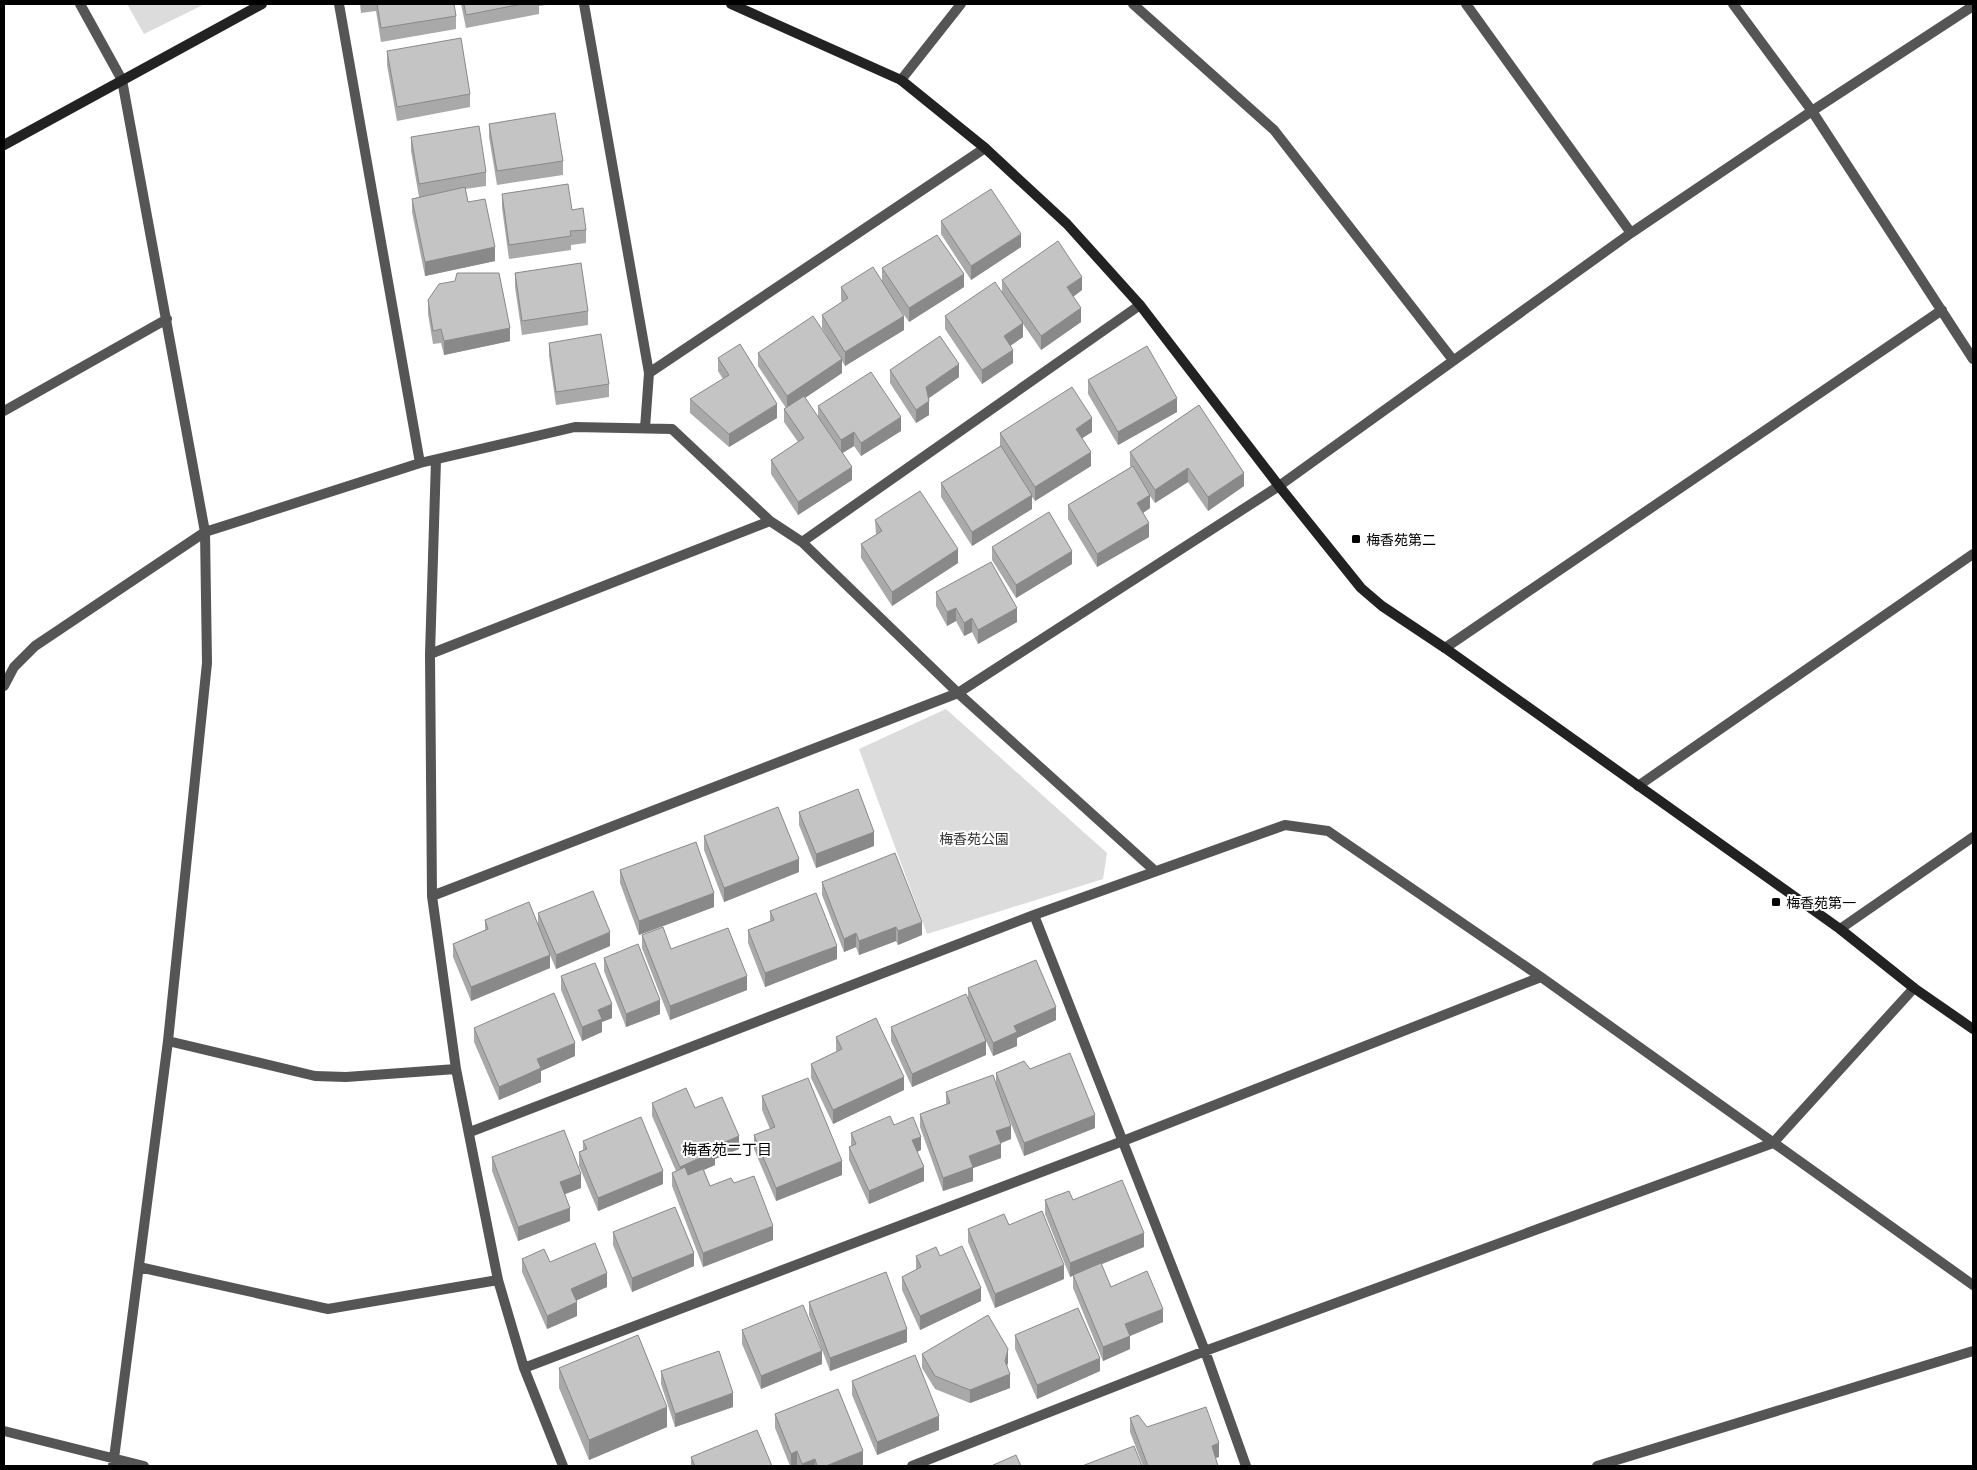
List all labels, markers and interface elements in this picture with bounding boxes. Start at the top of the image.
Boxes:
place label: 梅香苑第二 [1366,530,1436,549]
marker: 梅香苑第二 [1350,533,1362,545]
park label: 梅香苑公園 [939,829,1009,848]
place label: 梅香苑第一 [1786,893,1856,912]
marker: 梅香苑第一 [1770,896,1782,908]
district label: 梅香苑二丁目 [682,1139,772,1159]

